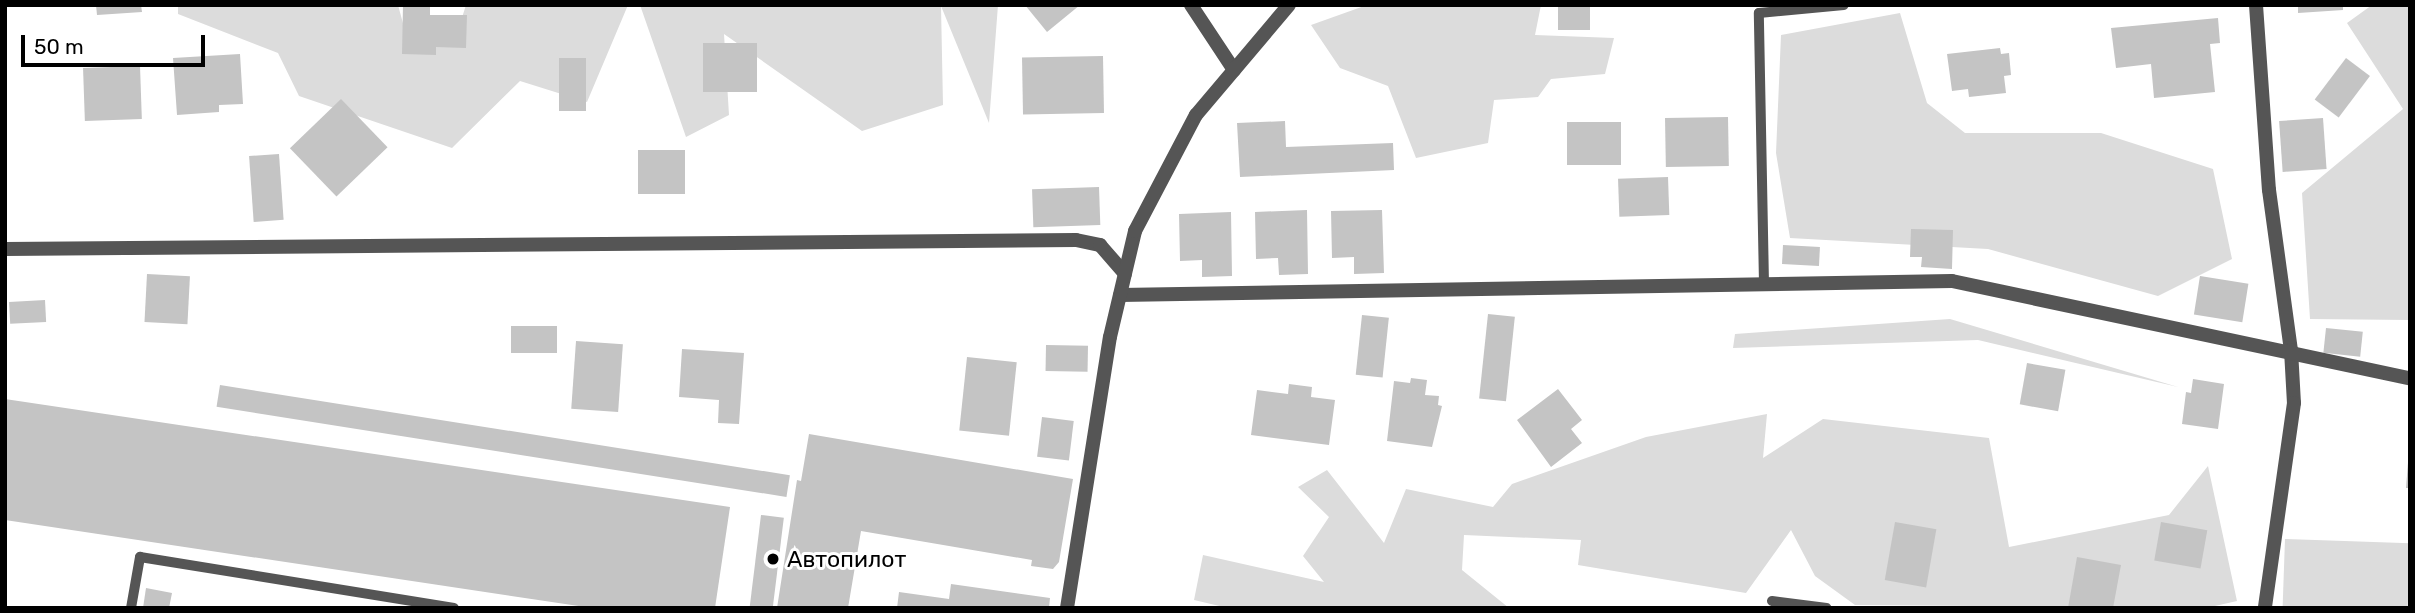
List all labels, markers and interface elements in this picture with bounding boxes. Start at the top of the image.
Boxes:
scale bar [24,21,208,65]
text: 50 m [34,34,84,59]
place label: Автопилот [787,545,906,573]
marker: Автопилот [765,551,781,567]

